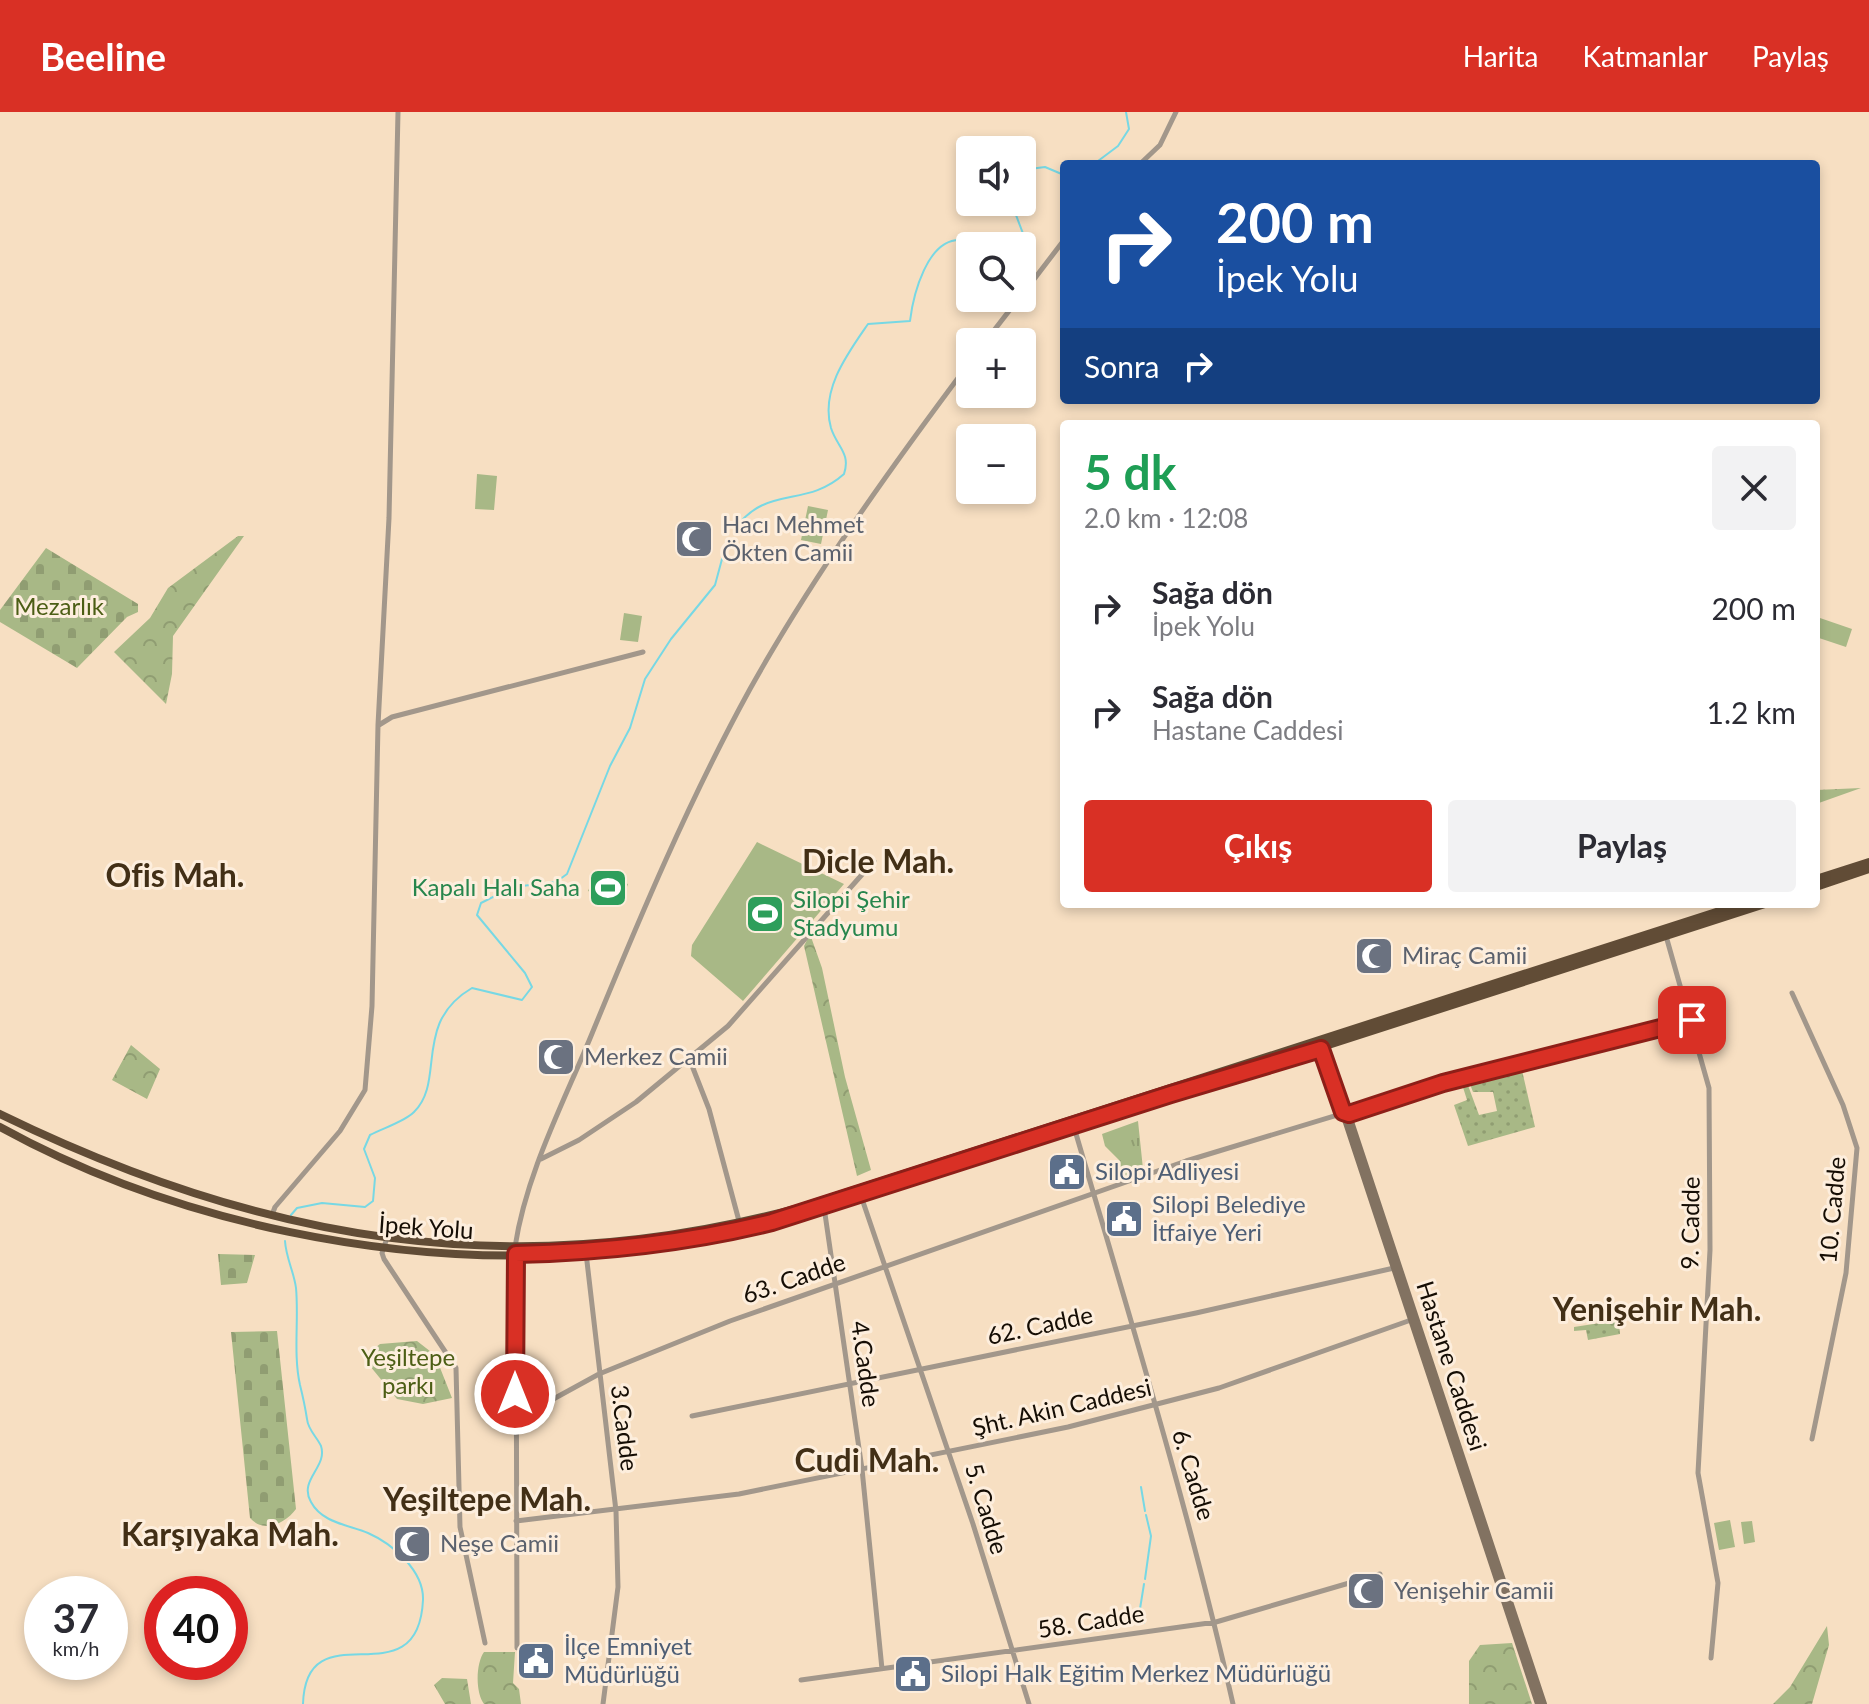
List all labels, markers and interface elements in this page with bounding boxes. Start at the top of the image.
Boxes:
text: Beeline [40,33,166,79]
text: Harita [1463,39,1538,73]
text: Katmanlar [1582,39,1708,73]
text: Paylaş [1752,39,1829,73]
map controls [956,136,1036,504]
button: sound [956,136,1036,216]
text: 200 m [1216,188,1374,255]
icon: right [1084,192,1188,296]
button: search [956,232,1036,312]
text: İpek Yolu [1216,256,1359,300]
button: + [956,328,1036,408]
icon: right [1176,344,1220,388]
text: Sonra [1084,348,1160,384]
button: − [956,424,1036,504]
text: 5 dk [1084,443,1176,500]
button: close [1712,446,1796,530]
text: 2.0 km · 12:08 [1084,502,1248,534]
place label: Hacı Mehmet Ökten Camii [722,509,865,566]
mosque icon: Hacı Mehmet Ökten Camii [673,518,715,560]
text: Sağa dön [1152,574,1273,610]
icon: right [1084,586,1128,630]
text: 200 m [1711,590,1796,626]
park label: Mezarlık [14,591,105,620]
text: İpek Yolu [1152,610,1255,642]
text: Sağa dön [1152,678,1273,714]
icon: right [1084,690,1128,734]
text: 1.2 km [1707,694,1796,730]
text: Hastane Caddesi [1152,714,1343,746]
button: Çıkış [1084,800,1432,892]
button: Paylaş [1448,800,1796,892]
district label: Dicle Mah. [802,841,954,880]
district label: Ofis Mah. [106,855,244,894]
sports icon: Kapalı Halı Saha [587,867,629,909]
place label: Kapalı Halı Saha [412,872,580,901]
place label: Silopi Şehir Stadyumu [793,884,910,941]
sports icon: Silopi Şehir Stadyumu [744,893,786,935]
mosque icon: Miraç Camii [1353,935,1395,977]
place label: Miraç Camii [1402,940,1527,969]
pin [1658,986,1726,1054]
icon: arrive [1670,998,1714,1042]
mosque icon: Merkez Camii [535,1036,577,1078]
place label: Merkez Camii [584,1041,728,1070]
public building icon: Silopi Adliyesi [1046,1151,1088,1193]
street label: 10. Cadde [1812,1155,1851,1265]
place label: Silopi Adliyesi [1095,1156,1239,1185]
street label: 9. Cadde [1674,1176,1705,1270]
place label: Silopi Belediye İtfaiye Yeri [1152,1189,1306,1246]
public building icon: Silopi Belediye İtfaiye Yeri [1103,1198,1145,1240]
street label: İpek Yolu [378,1209,475,1244]
street label: 63. Cadde [738,1246,849,1309]
street label: Hastane Caddesi [1411,1277,1494,1454]
district label: Yenişehir Mah. [1552,1289,1761,1328]
street label: 62. Cadde [984,1299,1095,1350]
street label: 4.Cadde [846,1319,887,1409]
park label: Yeşiltepe parkı [361,1342,455,1399]
position arrow [473,1352,557,1436]
street label: Şht. Akin Caddesi [969,1372,1154,1441]
street label: 3.Cadde [606,1383,645,1473]
street label: 6. Cadde [1167,1426,1222,1523]
district label: Cudi Mah. [795,1440,939,1479]
street label: 5. Cadde [960,1460,1015,1557]
district label: Yeşiltepe Mah. [382,1479,591,1518]
district label: Karşıyaka Mah. [121,1514,339,1553]
mosque icon: Neşe Camii [391,1523,433,1565]
place label: Neşe Camii [440,1528,559,1557]
mosque icon: Yenişehir Camii [1345,1570,1387,1612]
place label: Yenişehir Camii [1394,1575,1554,1604]
speed limit sign: 40 [144,1576,248,1680]
text: 37 [53,1594,99,1642]
street label: 58. Cadde [1036,1598,1146,1643]
place label: İlçe Emniyet Müdürlüğü [564,1631,692,1688]
text: km/h [53,1636,99,1660]
public building icon: İlçe Emniyet Müdürlüğü [515,1640,557,1682]
public building icon: Silopi Halk Eğitim Merkez Müdürlüğü [892,1653,934,1695]
place label: Silopi Halk Eğitim Merkez Müdürlüğü [941,1658,1331,1687]

